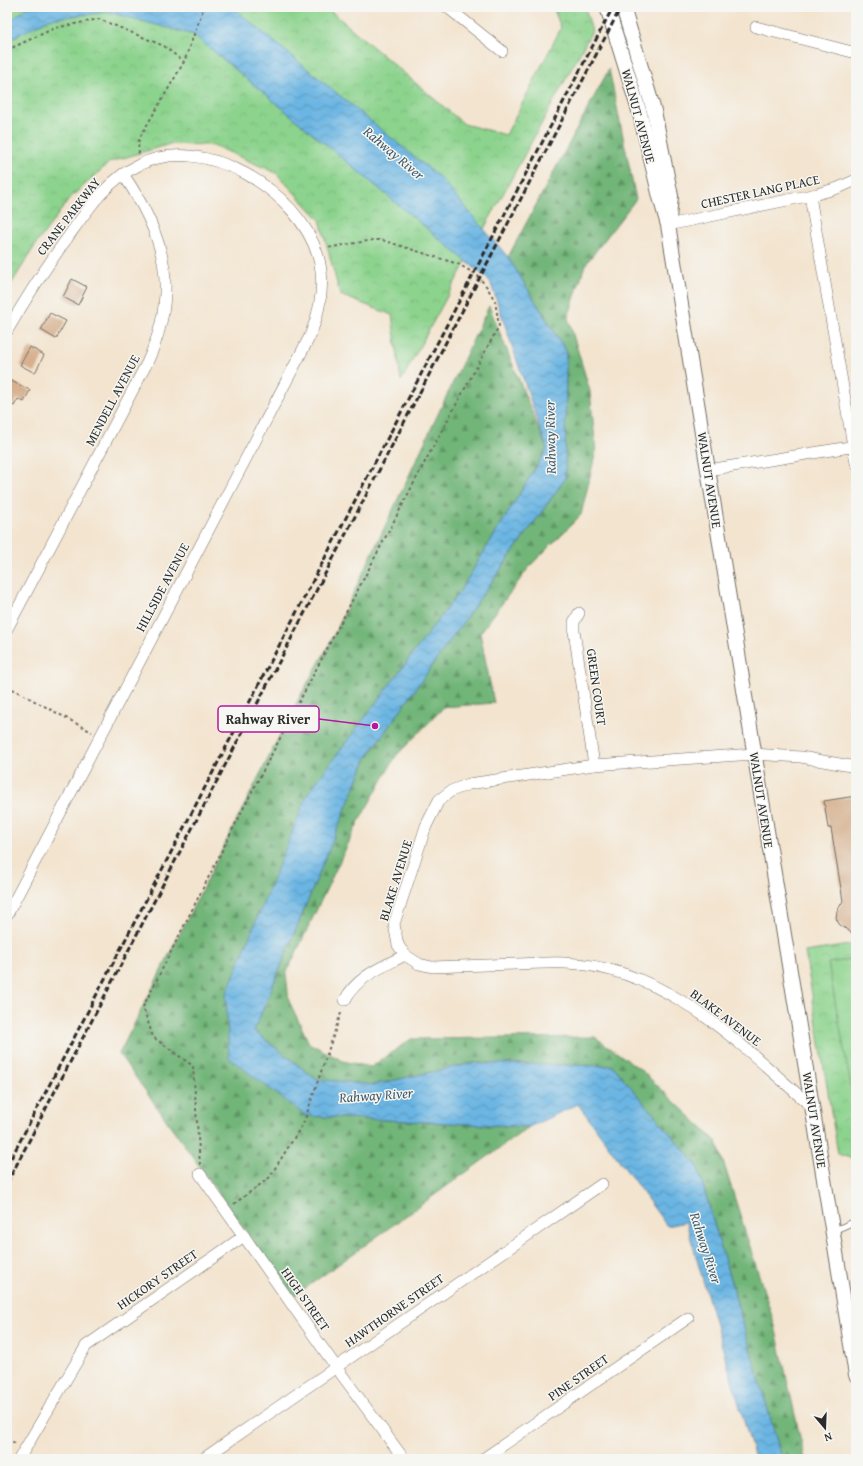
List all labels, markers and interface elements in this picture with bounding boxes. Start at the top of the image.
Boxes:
street label: WALNUT AVENUE [617,67,660,166]
water label: Rahway River [358,121,429,185]
street label: CHESTER LANG PLACE [699,170,822,213]
street label: CRANE PARKWAY [32,173,105,259]
street label: MENDELL AVENUE [80,351,145,449]
water label: Rahway River [539,399,561,475]
street label: WALNUT AVENUE [693,431,727,530]
street label: HILLSIDE AVENUE [131,539,194,635]
street label: GREEN COURT [582,647,611,728]
callout: Rahway River [218,706,319,732]
text: Rahway River [226,709,311,729]
street label: WALNUT AVENUE [745,751,779,850]
street label: BLAKE AVENUE [374,837,417,923]
street label: BLAKE AVENUE [686,984,765,1051]
street label: WALNUT AVENUE [798,1071,832,1170]
water label: Rahway River [337,1082,414,1108]
water label: Rahway River [685,1209,727,1287]
street label: HICKORY STREET [113,1244,202,1314]
street label: HIGH STREET [277,1264,335,1335]
street label: HAWTHORNE STREET [341,1268,448,1352]
street label: PINE STREET [544,1349,613,1405]
north arrow [805,1408,845,1448]
text: N [822,1429,834,1446]

